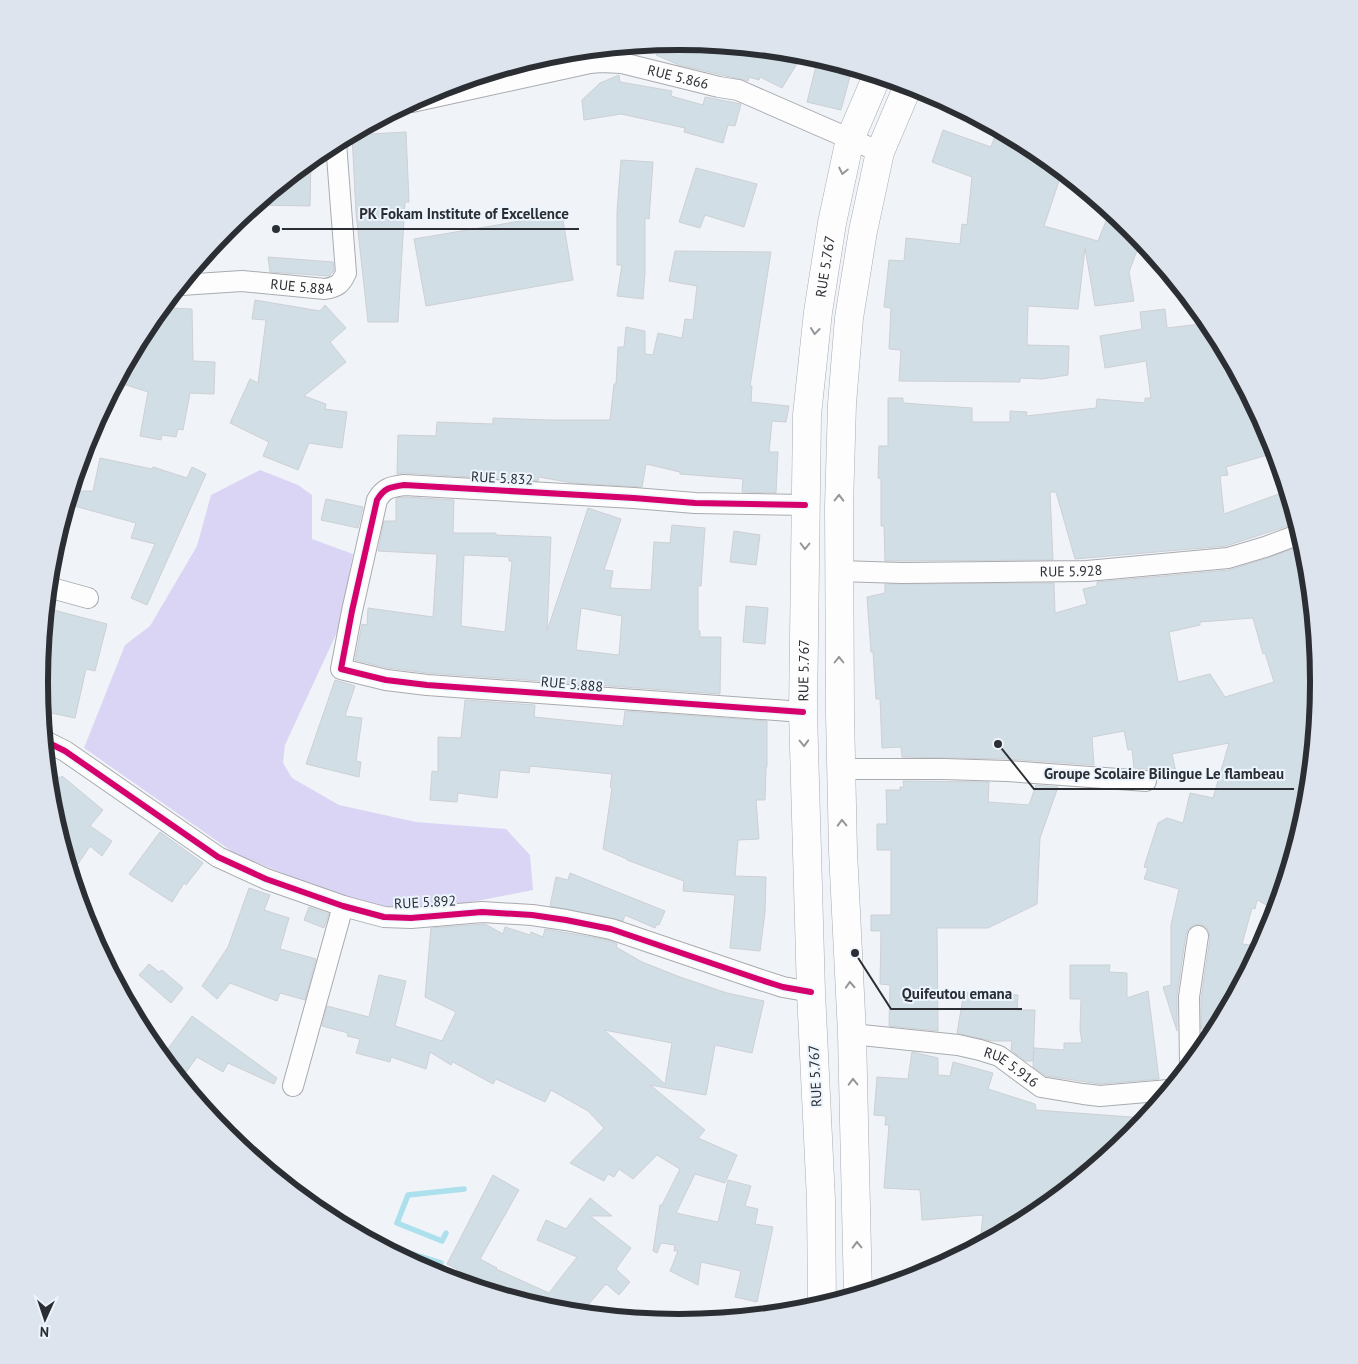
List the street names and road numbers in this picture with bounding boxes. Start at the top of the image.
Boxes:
street label: RUE 5.866 [646,61,710,93]
street label: RUE 5.767 [811,234,839,299]
street label: RUE 5.884 [270,275,335,298]
street label: RUE 5.832 [470,467,534,489]
street label: RUE 5.928 [1040,561,1103,581]
street label: RUE 5.767 [794,639,813,702]
street label: RUE 5.888 [540,672,604,696]
street label: RUE 5.892 [393,891,457,913]
street label: RUE 5.916 [982,1043,1042,1091]
street label: RUE 5.767 [804,1044,826,1108]

